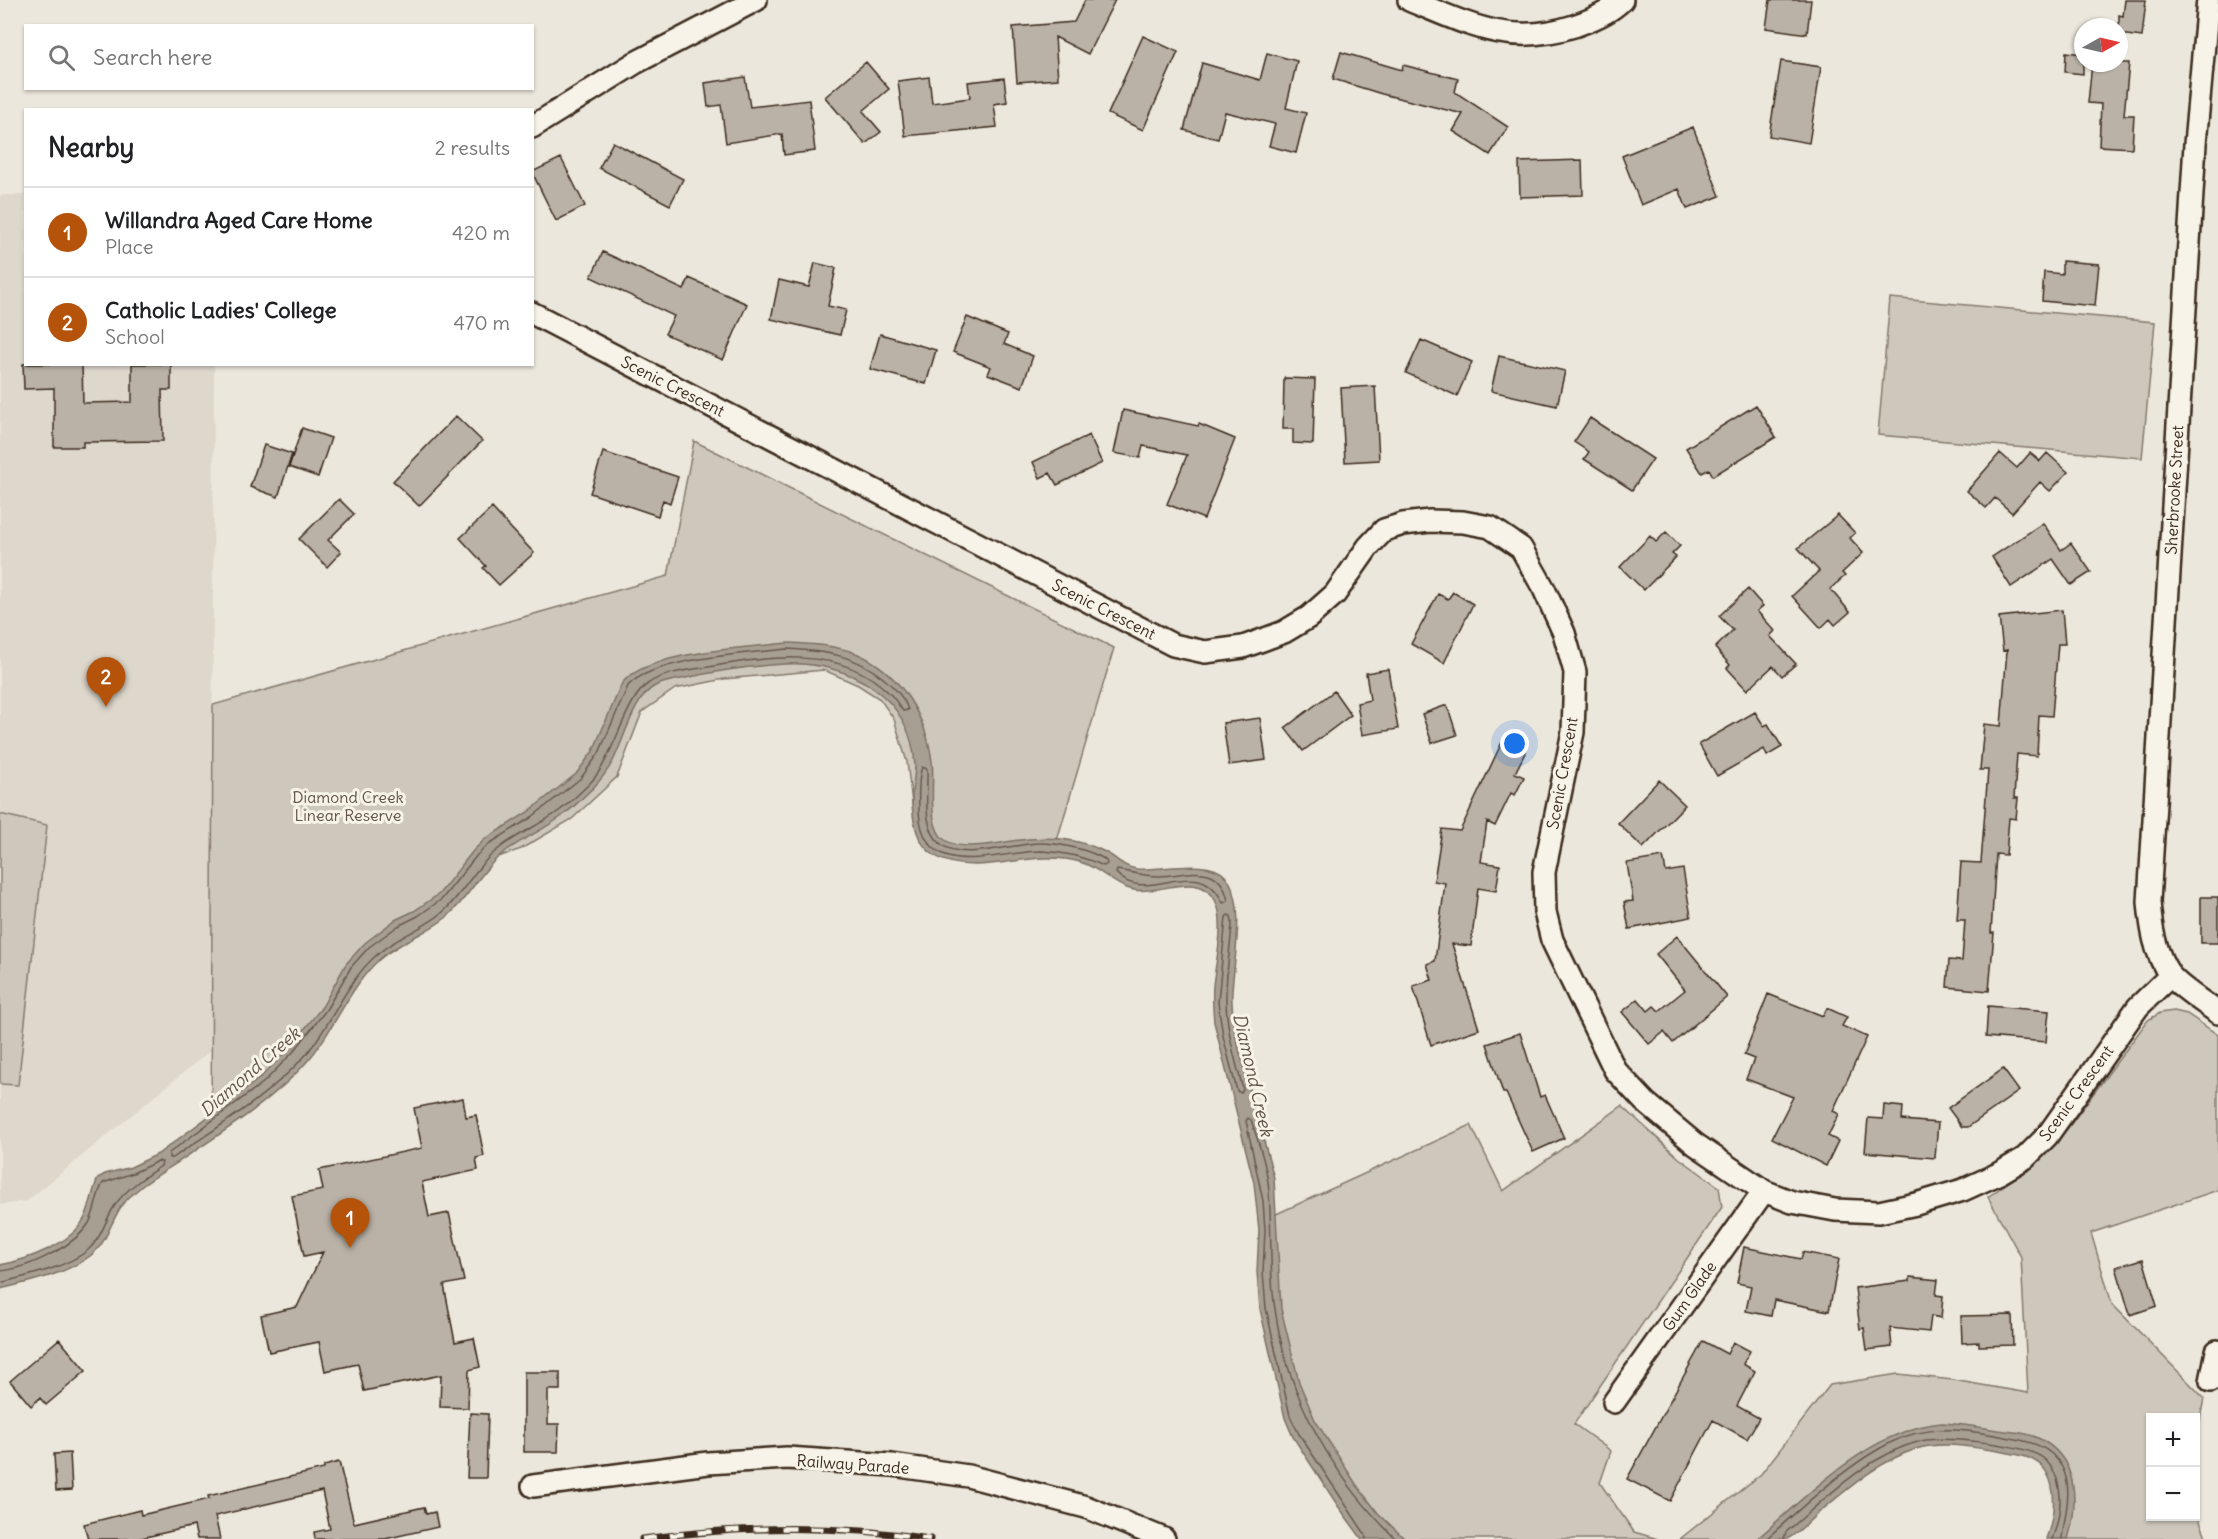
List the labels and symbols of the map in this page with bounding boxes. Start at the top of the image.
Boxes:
north arrow [2074,18,2128,72]
street label: Scenic Crescent [618,351,729,421]
street label: Sherbrooke Street [2161,424,2187,555]
street label: Scenic Crescent [1049,574,1160,644]
pin: 2 [86,658,126,707]
street label: Scenic Crescent [1542,715,1582,831]
your location [1500,729,1529,758]
park label: Diamond Creek Linear Reserve [292,787,404,825]
water label: Diamond Creek [1228,1011,1279,1140]
water label: Diamond Creek [195,1021,306,1121]
street label: Scenic Crescent [2035,1041,2118,1145]
pin: 1 [330,1198,370,1248]
street label: Gum Glade [1658,1257,1720,1335]
street label: Railway Parade [796,1450,910,1478]

